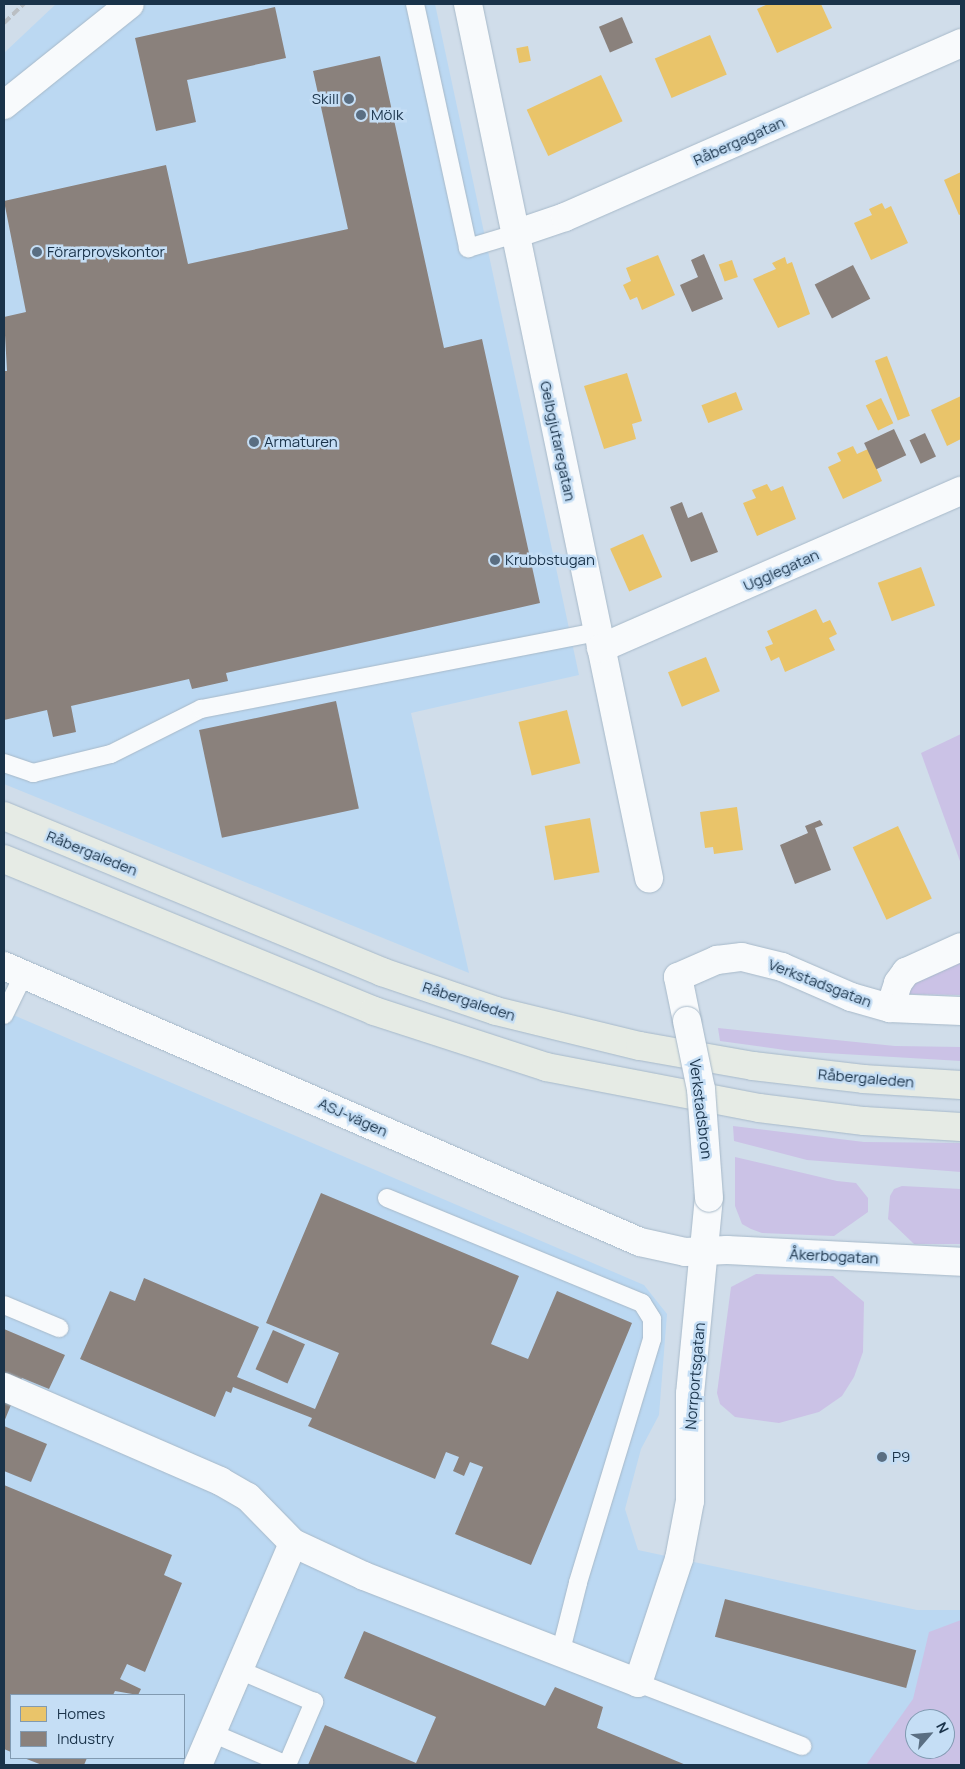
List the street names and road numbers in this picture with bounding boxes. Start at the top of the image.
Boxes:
street label: Råbergagatan [690,113,788,169]
street label: Gelbgjutaregatan [537,379,579,503]
street label: Ugglegatan [740,545,822,595]
street label: Råbergaleden [44,827,140,879]
street label: Verkstadsgatan [766,955,874,1011]
street label: Råbergaleden [420,978,518,1024]
street label: Verkstadsbron [686,1058,716,1160]
street label: Råbergaleden [817,1065,915,1091]
street label: ASJ-vägen [316,1094,390,1140]
street label: Åkerbogatan [789,1245,879,1267]
street label: Norrportsgatan [681,1322,709,1430]

